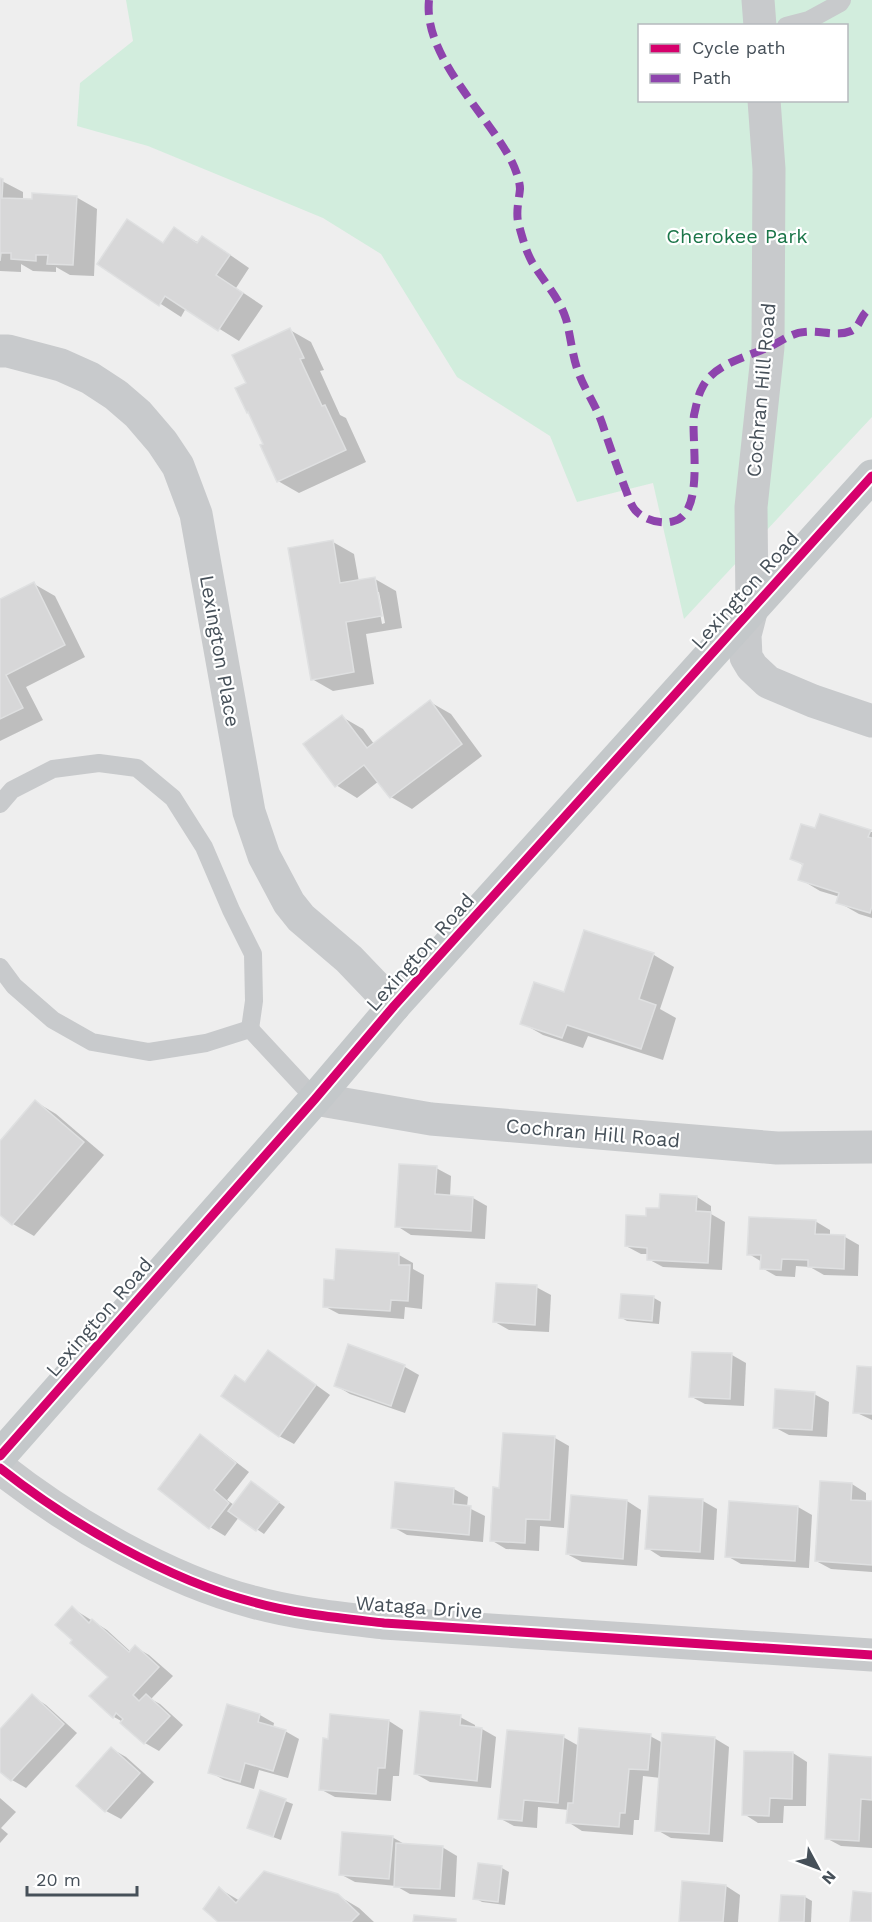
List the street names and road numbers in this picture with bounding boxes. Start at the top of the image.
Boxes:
street label: Cochran Hill Road [741,302,781,478]
street label: Lexington Road [686,526,804,654]
street label: Lexington Place [195,573,245,729]
street label: Lexington Road [361,888,479,1016]
street label: Cochran Hill Road [505,1113,681,1153]
street label: Lexington Road [41,1252,157,1382]
street label: Wataga Drive [355,1591,483,1623]

